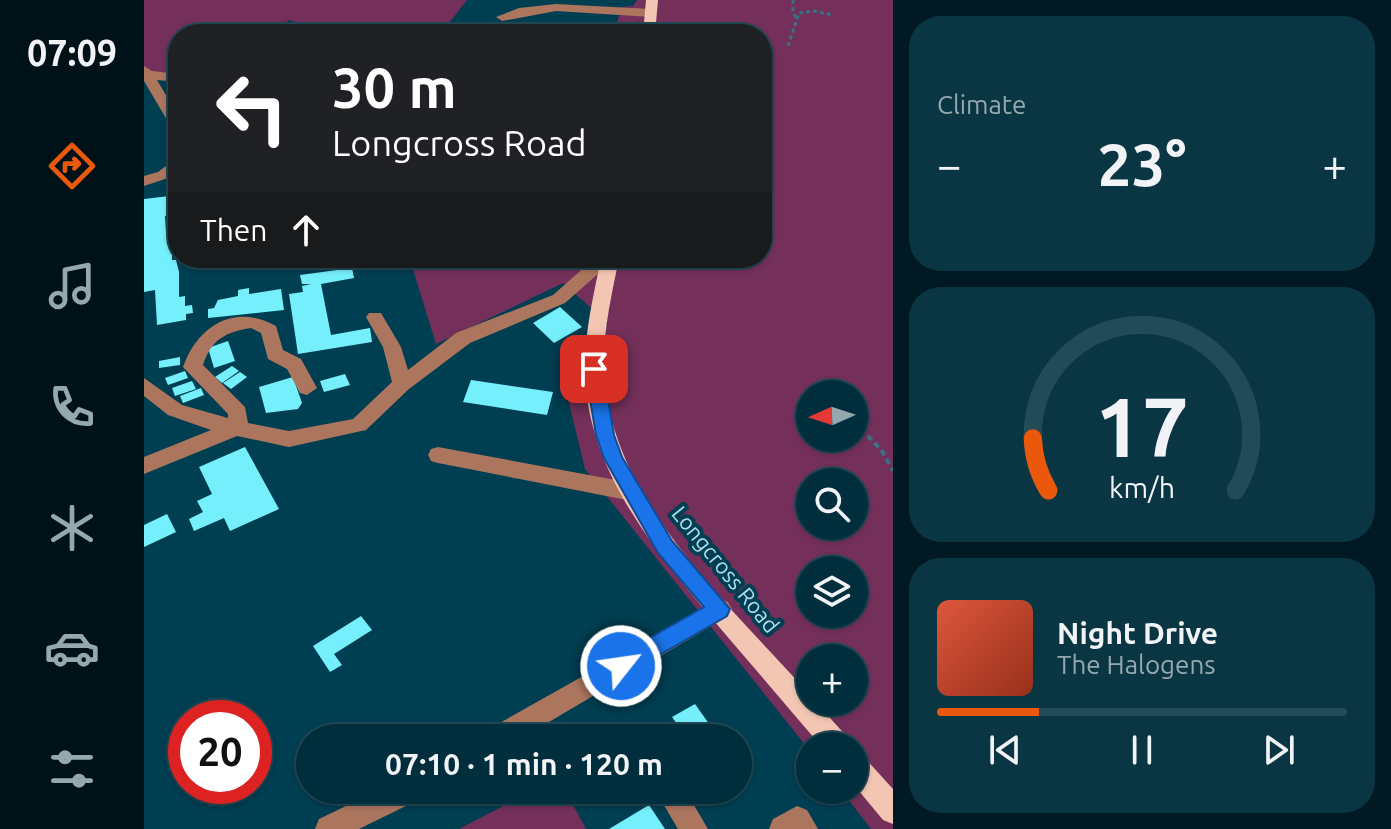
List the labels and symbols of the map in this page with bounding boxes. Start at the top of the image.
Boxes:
pin [560,335,628,403]
north arrow [796,380,868,452]
street label: Longcross Road [667,501,785,637]
position arrow [579,624,663,708]
speed limit sign: 20 [168,700,272,804]

